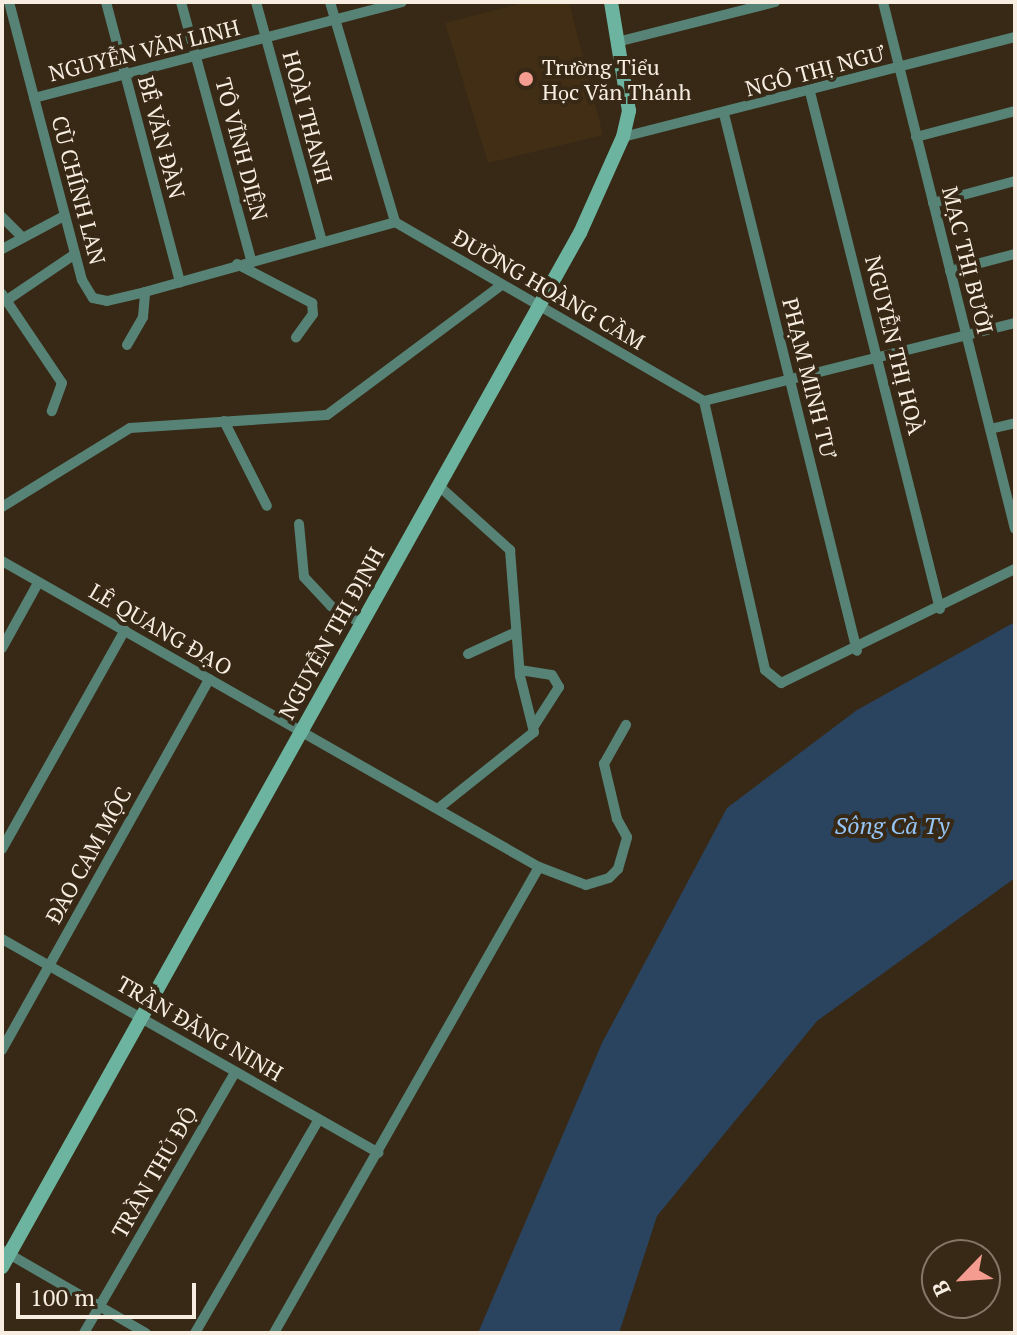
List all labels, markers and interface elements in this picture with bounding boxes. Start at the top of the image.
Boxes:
street label: NGUYỄN VĂN LINH [46,13,242,87]
street label: NGÔ THỊ NGƯ [742,39,888,101]
street label: HOÀI THANH [278,48,338,186]
place label: Trường Tiểu Học Văn Thánh [542,53,692,104]
marker: Trường Tiểu Học Văn Thánh [517,70,535,88]
street label: BẾ VĂN ĐÀN [133,72,191,202]
street label: TÔ VĨNH DIỆN [210,74,274,224]
street label: CÙ CHÍNH LAN [46,113,112,267]
street label: MẠC THỊ BƯỞI [937,184,999,336]
street label: ĐƯỜNG HOÀNG CẦM [448,223,650,355]
street label: NGUYỄN THỊ HOÀ [860,253,930,437]
street label: PHẠM MINH TƯ [777,295,843,461]
street label: NGUYỄN THỊ ĐỊNH [273,542,389,724]
street label: LÊ QUANG ĐẠO [85,577,237,681]
street label: ĐÀO CAM MỘC [40,782,136,928]
water label: Sông Cà Ty [835,812,949,840]
street label: TRẦN ĐĂNG NINH [112,970,288,1086]
street label: TRẦN THỦ ĐỘ [106,1102,202,1242]
north arrow [921,1239,1001,1319]
scale bar [20,1267,200,1317]
text: B [924,1276,957,1301]
text: 100 m [30,1281,95,1313]

